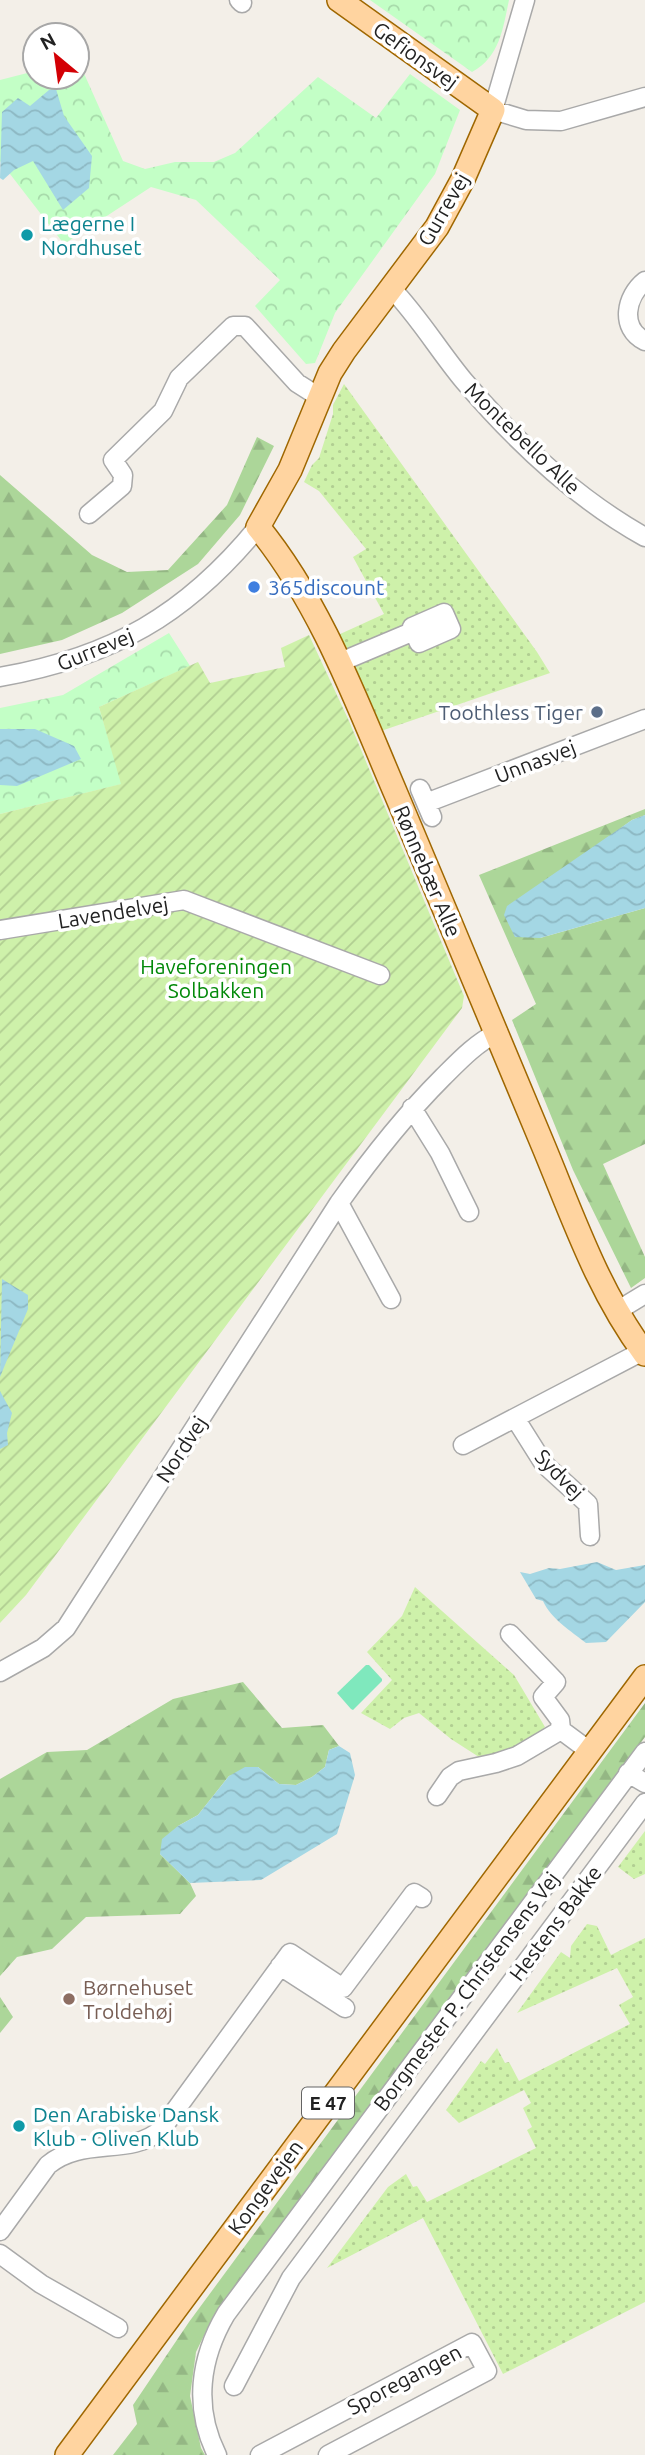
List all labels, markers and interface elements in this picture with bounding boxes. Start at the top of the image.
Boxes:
street label: Gefionsvej [369,16,463,94]
north arrow [21,21,91,91]
text: N [36,28,59,54]
street label: Gurrevej [413,168,473,250]
place label: Lægerne I Nordhuset [41,211,141,259]
marker: Lægerne I Nordhuset [19,227,35,243]
street label: Montebello Alle [461,377,585,499]
place label: 365discount [268,575,384,599]
marker: 365discount [246,579,262,595]
street label: Gurrevej [53,623,137,675]
place label: Toothless Tiger [439,700,583,724]
marker: Toothless Tiger [589,704,605,720]
street label: Unnasvej [491,735,579,787]
street label: Rønnebær Alle [390,802,466,940]
street label: Lavendelvej [56,891,170,933]
park label: Haveforeningen Solbakken [140,954,292,1002]
street label: Nordvej [151,1411,211,1487]
street label: Sydvej [531,1444,589,1504]
street label: Hestens Bakke [504,1861,606,1985]
street label: Borgmester P. Christensens Vej [368,1867,564,2115]
place label: Børnehuset Troldehøj [83,1975,193,2023]
marker: Børnehuset Troldehøj [61,1991,77,2007]
road number: E 47 [302,2088,354,2118]
place label: Den Arabiske Dansk Klub - Oliven Klub [33,2102,219,2150]
marker: Den Arabiske Dansk Klub - Oliven Klub [11,2118,27,2134]
street label: Kongevejen [223,2135,307,2239]
street label: Sporegangen [343,2339,465,2419]

